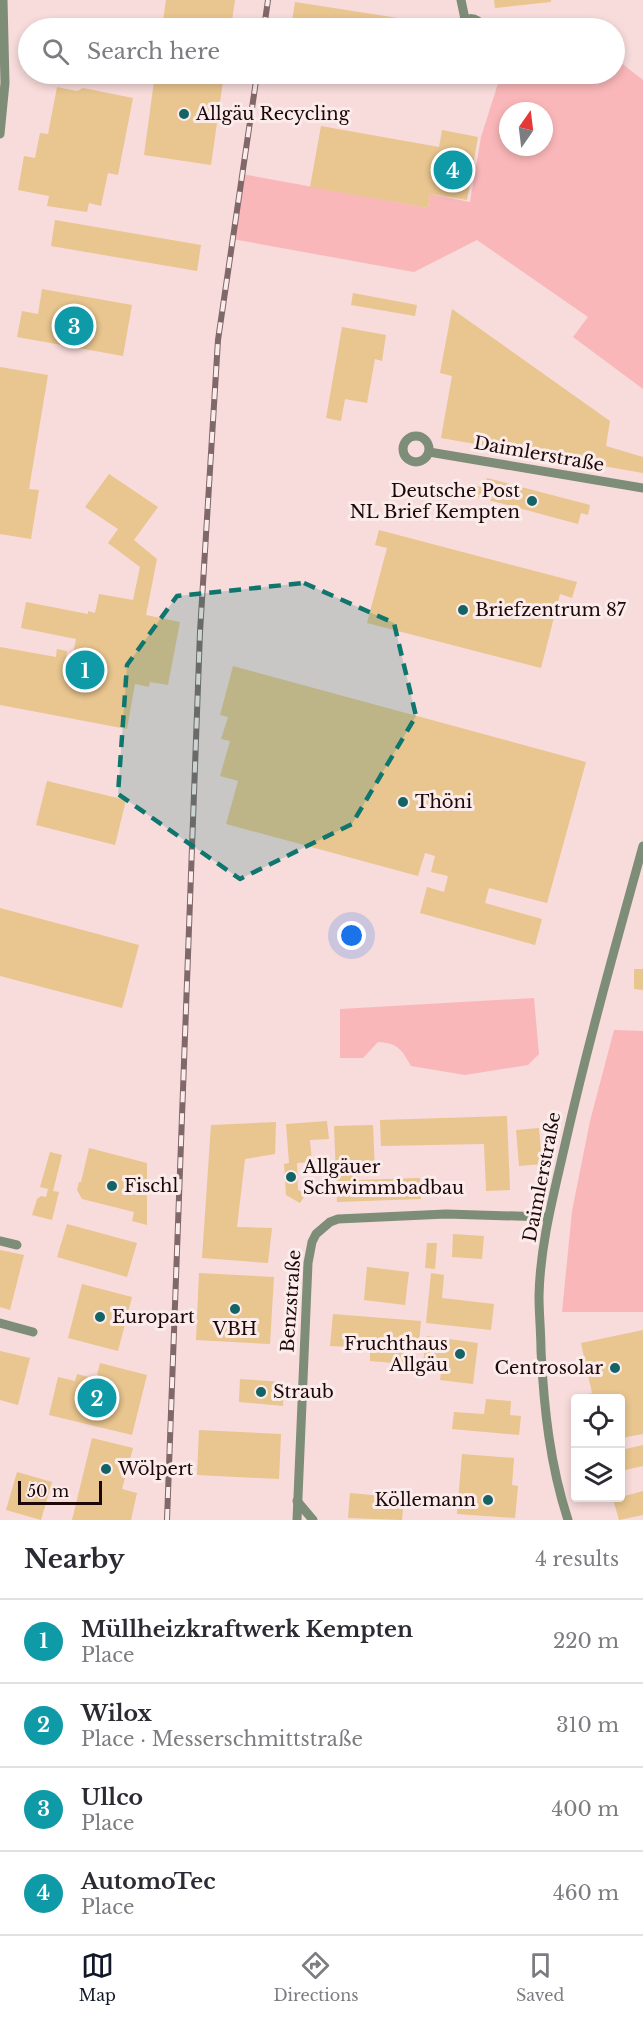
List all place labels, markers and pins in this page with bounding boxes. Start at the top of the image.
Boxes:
place label: Allgäu Recycling [195,103,350,125]
marker: Allgäu Recycling [177,107,191,121]
pin: 4 [434,148,472,192]
pin: 3 [54,304,94,348]
place label: Deutsche Post NL Brief Kempten [350,480,520,523]
marker: Deutsche Post NL Brief Kempten [525,494,539,508]
place label: Briefzentrum 87 [475,599,627,621]
marker: Briefzentrum 87 [456,603,470,617]
pin: 1 [66,648,104,692]
place label: Thöni [415,791,472,813]
marker: Thöni [396,795,410,809]
place label: Allgäuer Schwimmbadbau [302,1156,464,1199]
marker: Allgäuer Schwimmbadbau [284,1170,298,1184]
place label: Fischl [124,1175,178,1197]
marker: Fischl [105,1179,119,1193]
marker: VBH [228,1302,242,1316]
place label: Europart [112,1306,195,1328]
marker: Europart [93,1310,107,1324]
place label: VBH [212,1318,257,1340]
place label: Fruchthaus Allgäu [344,1333,448,1376]
marker: Fruchthaus Allgäu [453,1347,467,1361]
place label: Centrosolar [495,1357,603,1379]
marker: Centrosolar [608,1361,622,1375]
pin: 2 [78,1376,116,1420]
place label: Straub [273,1381,334,1403]
marker: Straub [254,1385,268,1399]
place label: Wölpert [117,1458,193,1480]
marker: Wölpert [99,1462,113,1476]
place label: Köllemann [375,1489,476,1511]
marker: Köllemann [481,1493,495,1507]

